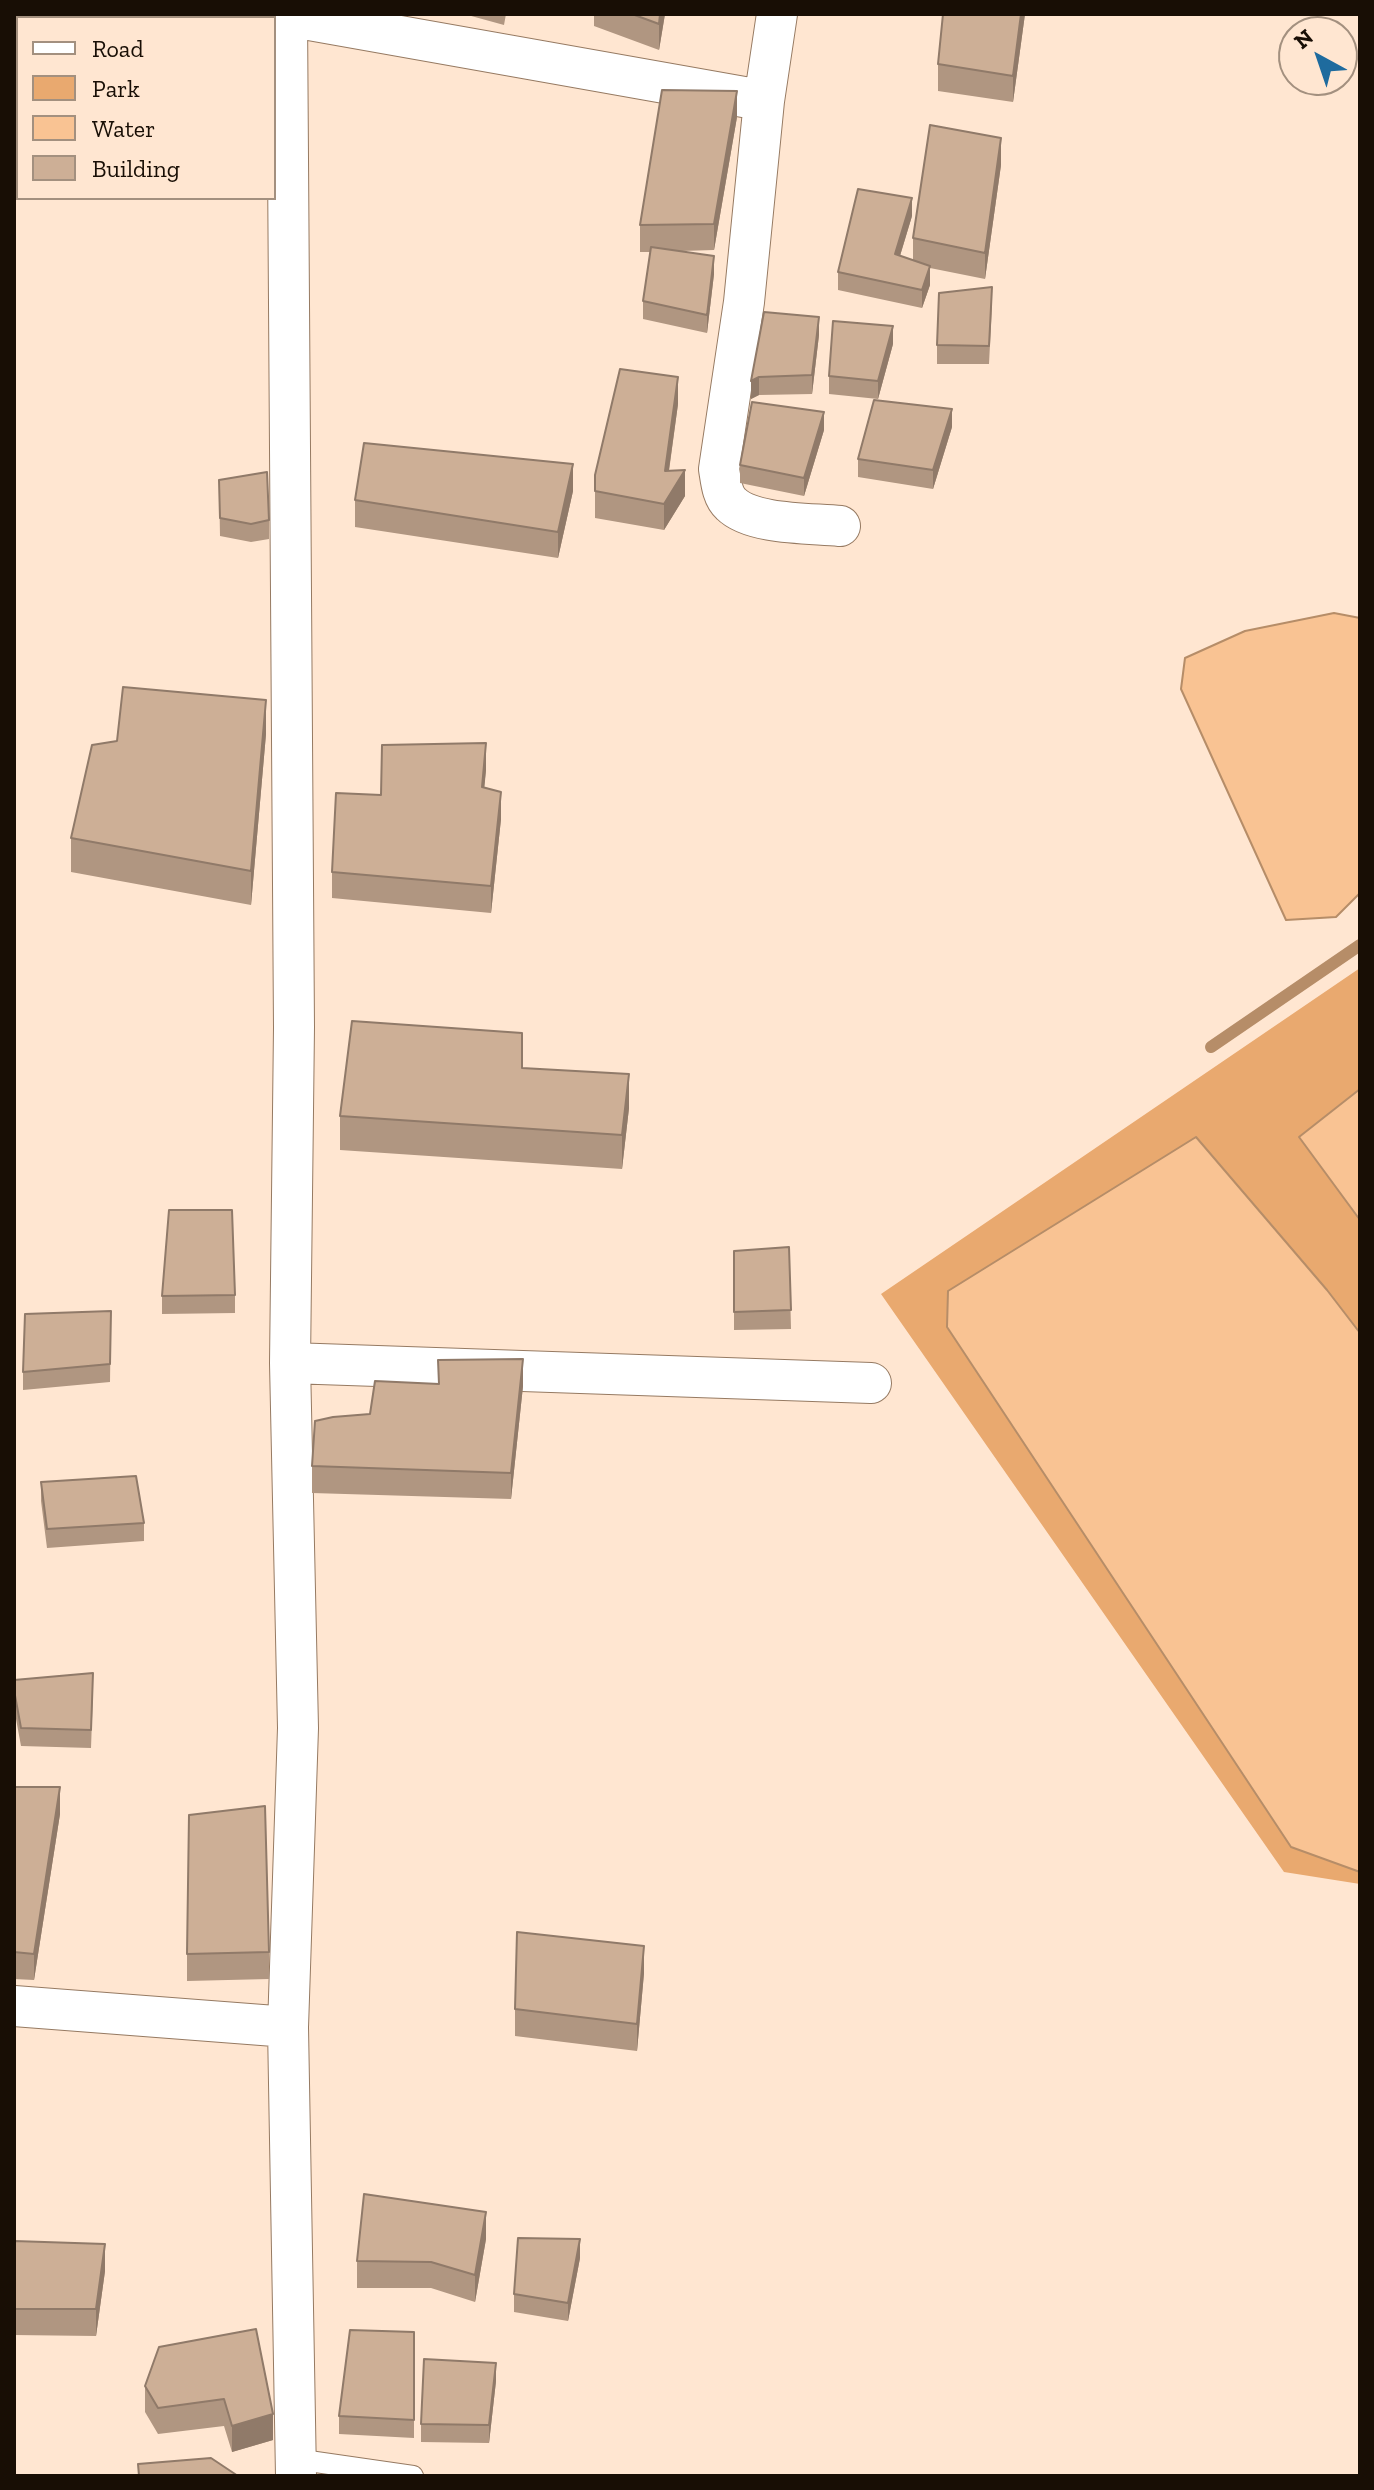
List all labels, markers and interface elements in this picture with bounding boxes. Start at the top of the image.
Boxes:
legend [16,16,276,200]
north arrow [1278,16,1358,96]
text: N [1288,23,1319,54]
text: Road [92,34,144,63]
text: Park [92,74,140,103]
text: Water [92,114,155,143]
text: Building [92,154,180,183]

